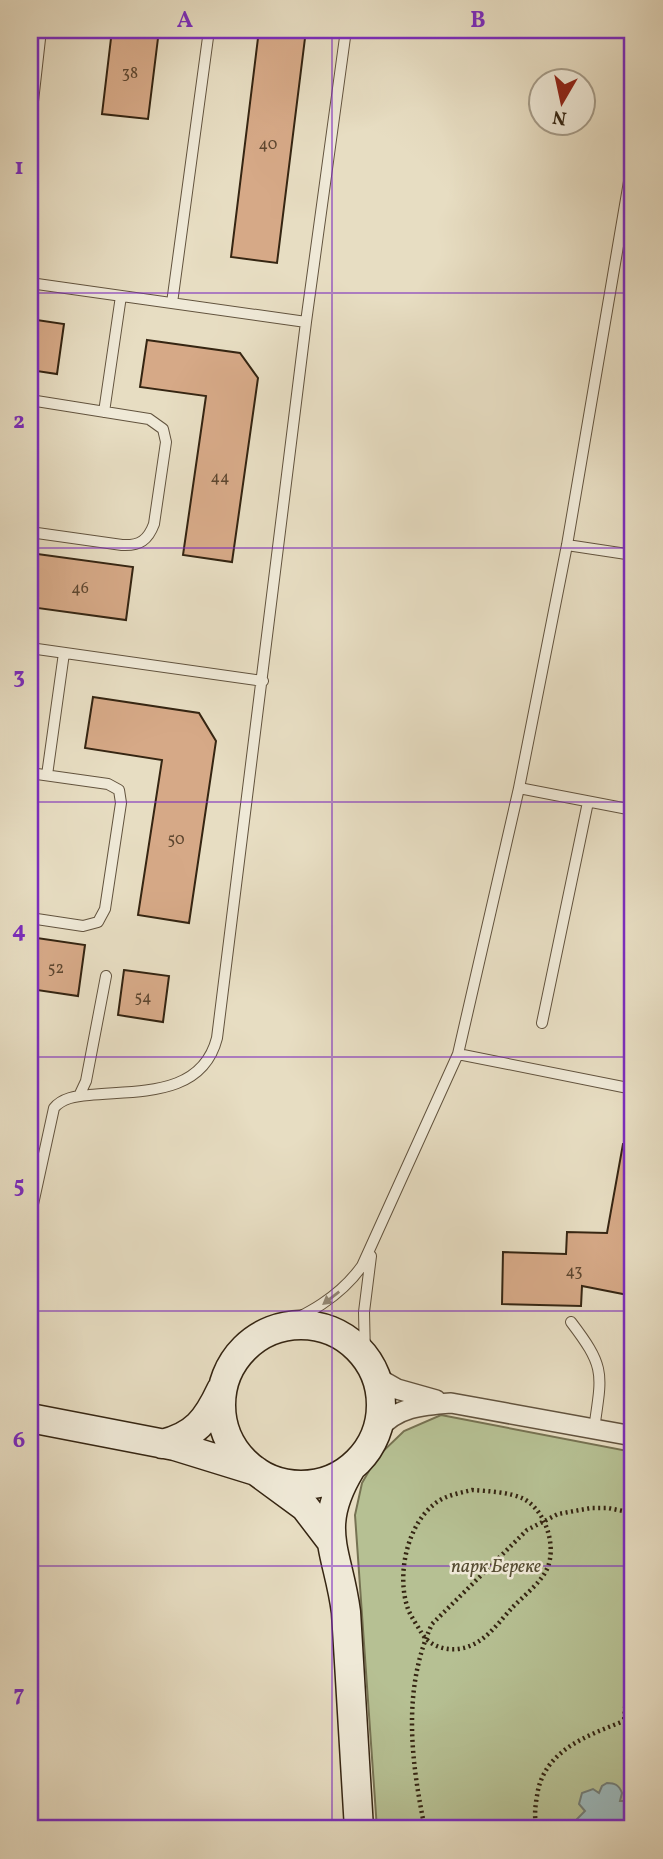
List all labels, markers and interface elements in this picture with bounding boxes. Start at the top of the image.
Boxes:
text: A [177,5,193,37]
text: B [470,5,486,37]
house number: 38 [122,63,138,85]
north arrow [526,66,596,136]
text: N [551,103,569,131]
house number: 40 [259,134,277,156]
text: 1 [14,152,24,184]
text: 2 [13,406,25,438]
house number: 44 [210,467,230,489]
house number: 46 [71,578,89,600]
text: 3 [13,661,25,693]
house number: 50 [168,829,185,851]
text: 4 [12,915,26,947]
house number: 52 [48,958,64,980]
house number: 54 [134,987,152,1009]
text: 5 [13,1170,25,1202]
house number: 43 [565,1261,583,1283]
one-way arrow [323,1291,341,1306]
text: 6 [13,1425,25,1457]
park label: парк Береке [451,1554,541,1580]
text: 7 [14,1679,25,1711]

